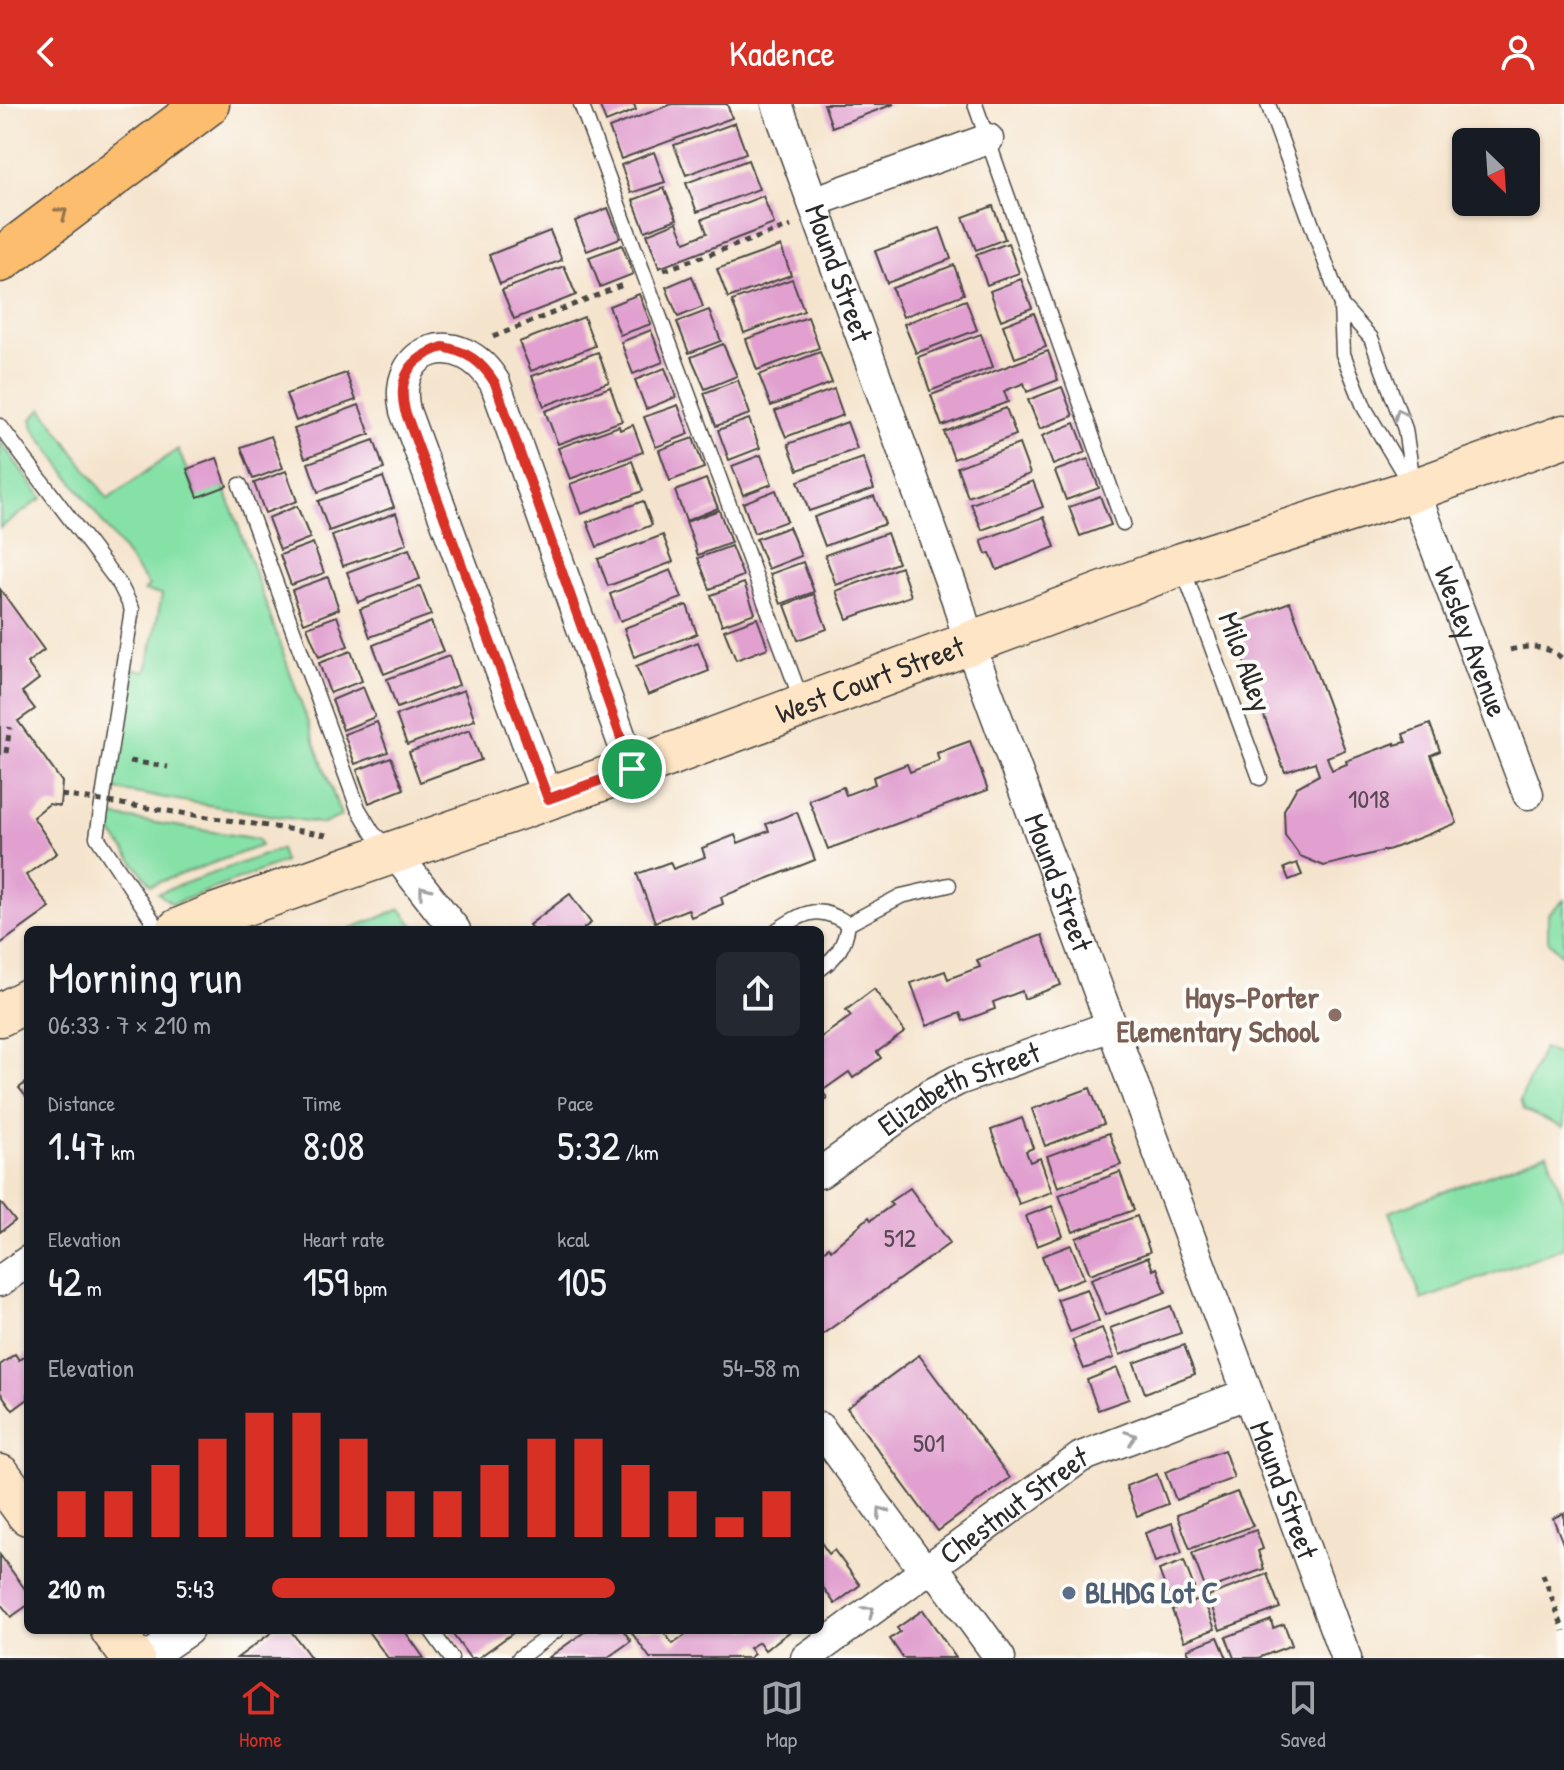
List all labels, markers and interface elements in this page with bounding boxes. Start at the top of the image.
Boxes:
text: Kadence [729,28,835,77]
icon: back [24,30,68,74]
icon: person [1496,30,1540,74]
north arrow [1452,128,1540,216]
map controls [1452,128,1540,216]
street label: Mound Street [796,198,883,348]
one-way arrow [53,208,68,223]
one-way arrow [1393,408,1409,422]
street label: Wesley Avenue [1425,561,1518,722]
street label: Milo Alley [1209,606,1282,717]
street label: West Court Street [770,626,970,733]
pin [598,735,666,803]
icon: arrive [610,747,654,791]
house number: 1018 [1348,781,1390,816]
street label: Mound Street [1015,808,1103,957]
one-way arrow [420,885,434,900]
text: Morning run [48,947,243,1007]
button: share [716,952,800,1036]
place label: Hays-Porter Elementary School [1117,977,1320,1052]
marker: Hays-Porter Elementary School [1326,1006,1344,1024]
text: 06:33 · 7 × 210 m [48,1007,211,1042]
street label: Elizabeth Street [869,1031,1046,1145]
text: Distance [48,1088,115,1118]
text: Time [303,1088,342,1118]
text: Pace [557,1088,594,1118]
text: 1.47 [48,1118,106,1172]
text: 8:08 [303,1118,365,1172]
text: 5:32 [557,1118,620,1172]
text: km [106,1137,135,1167]
text: /km [620,1137,659,1167]
house number: 512 [884,1220,916,1255]
text: Elevation [48,1224,121,1254]
text: Heart rate [303,1224,385,1254]
text: kcal [557,1224,589,1254]
text: 42 [48,1254,82,1308]
text: 159 [303,1254,349,1308]
text: 105 [557,1254,607,1308]
text: m [82,1273,102,1303]
text: bpm [349,1273,387,1303]
text: Elevation [48,1350,134,1385]
text: 54–58 m [722,1350,800,1385]
street label: Mound Street [1241,1415,1329,1565]
house number: 501 [913,1425,945,1460]
one-way arrow [1123,1430,1137,1447]
street label: Chestnut Street [931,1435,1093,1573]
one-way arrow [877,1507,892,1521]
text: 210 m [48,1571,105,1606]
text: 5:43 [176,1571,214,1606]
place label: BLHDG Lot C [1085,1572,1218,1612]
marker: BLHDG Lot C [1060,1584,1078,1602]
one-way arrow [860,1607,875,1621]
tab: Home [239,1676,283,1754]
tab: Map [760,1676,804,1754]
tab: Saved [1281,1676,1325,1754]

